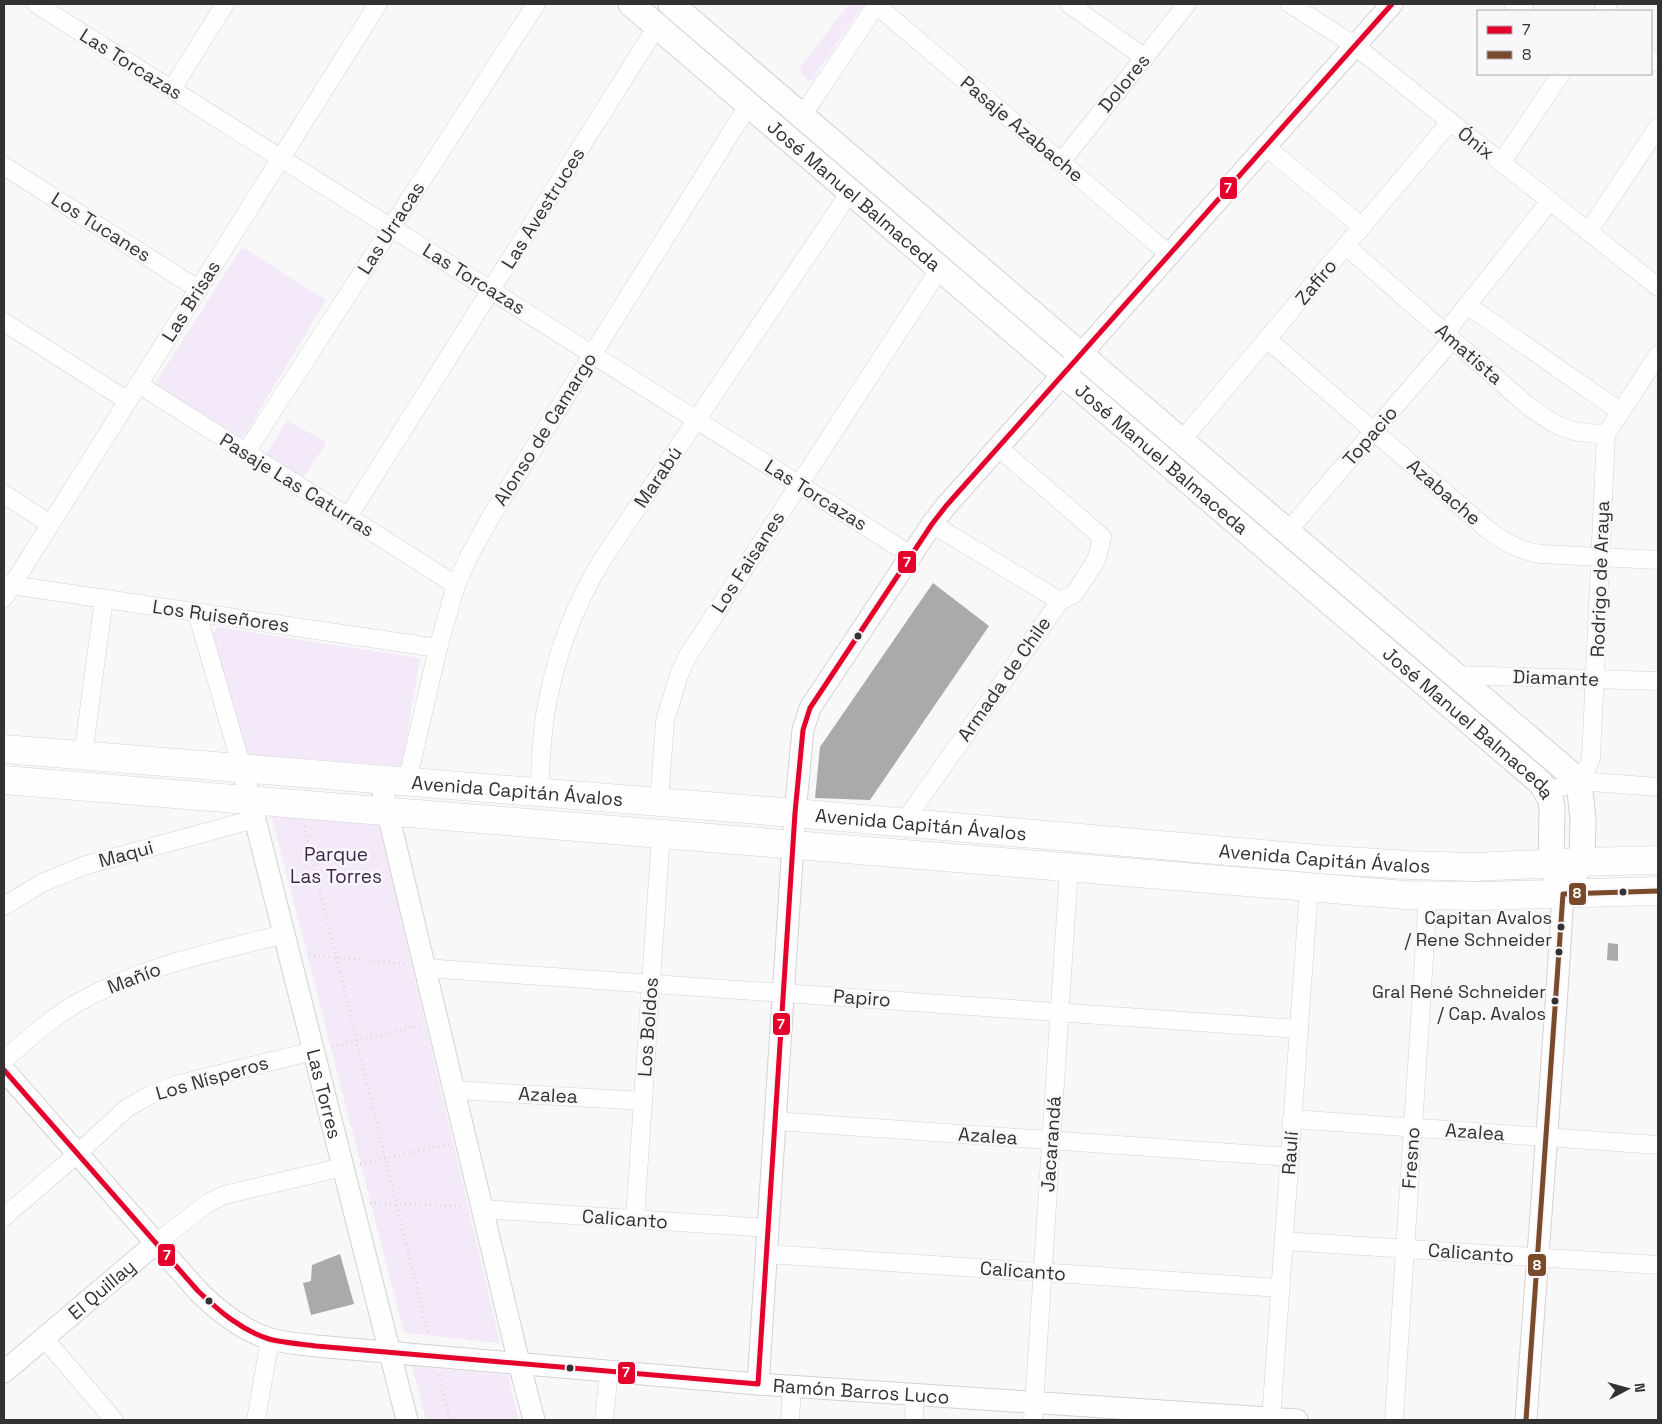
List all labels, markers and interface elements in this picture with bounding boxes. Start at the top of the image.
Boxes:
legend [1477,10,1652,75]
text: 7 [1522,20,1530,39]
street label: Las Torcazas [75,23,187,105]
text: 8 [1522,45,1531,64]
street label: Dolores [1093,48,1155,118]
street label: Pasaje Azabache [955,70,1089,188]
street label: José Manuel Balmaceda [762,114,946,277]
street label: Ónix [1452,121,1500,165]
street label: Las Avestruces [496,143,590,273]
line badge: 7 [1219,176,1238,200]
street label: Las Urracas [352,177,430,279]
text: 7 [1224,179,1232,197]
street label: Los Tucanes [46,186,156,268]
street label: Las Torcazas [418,238,530,320]
street label: Zafiro [1290,254,1342,310]
street label: Las Brisas [156,256,226,346]
street label: Amatista [1430,318,1508,390]
street label: Alonso de Camargo [488,348,602,510]
street label: José Manuel Balmaceda [1070,377,1254,540]
street label: Topacio [1337,401,1403,471]
street label: Pasaje Las Caturras [215,427,379,543]
street label: Marabú [628,441,688,513]
street label: Azabache [1402,453,1486,531]
street label: Las Torcazas [760,454,872,536]
street label: Rodrigo de Araya [1585,500,1615,658]
street label: Los Faisanes [706,506,790,618]
line badge: 7 [897,550,917,574]
text: 7 [903,553,911,571]
street label: Los Ruiseñores [151,594,291,638]
street label: Armada de Chile [952,612,1056,746]
unlabelled marker [853,631,863,641]
street label: José Manuel Balmaceda [1378,641,1560,804]
street label: Diamante [1512,664,1600,692]
street label: Avenida Capitán Ávalos [411,770,624,812]
street label: Avenida Capitán Ávalos [814,802,1028,846]
street label: Maqui [96,835,156,873]
street label: Avenida Capitán Ávalos [1218,838,1431,878]
park label: Parque Las Torres [290,842,382,889]
line badge: 8 [1568,882,1587,906]
text: 8 [1573,884,1582,902]
unlabelled marker [1618,887,1628,897]
place label: Capitan Avalos / Rene Schneider [1404,906,1552,951]
marker: Capitan Avalos / Rene Schneider [1556,922,1566,932]
unlabelled marker [1554,947,1564,957]
street label: Mañío [104,956,164,1000]
street label: Los Boldos [632,976,664,1078]
place label: Gral René Schneider / Cap. Avalos [1372,980,1546,1025]
street label: Papiro [832,984,892,1012]
marker: Gral René Schneider / Cap. Avalos [1550,996,1560,1006]
line badge: 7 [772,1012,791,1036]
text: 7 [777,1015,785,1033]
street label: Las Torres [301,1046,348,1141]
street label: Los Nísperos [153,1050,271,1106]
street label: Azalea [518,1081,578,1109]
street label: Jacarandá [1035,1095,1067,1193]
street label: Azalea [1444,1117,1506,1147]
street label: Azalea [957,1121,1019,1151]
street label: Fresno [1396,1126,1426,1190]
street label: Raulí [1276,1130,1304,1176]
street label: Calicanto [581,1204,669,1234]
street label: Calicanto [1427,1238,1515,1268]
line badge: 7 [157,1243,176,1267]
text: 7 [163,1246,171,1264]
street label: El Quillay [63,1253,141,1325]
line badge: 8 [1527,1253,1547,1277]
street label: Calicanto [979,1256,1067,1286]
text: 8 [1533,1256,1542,1274]
unlabelled marker [204,1296,214,1306]
line badge: 7 [617,1361,636,1385]
unlabelled marker [565,1363,575,1373]
text: 7 [622,1363,630,1381]
north arrow [1602,1364,1652,1414]
street label: Ramón Barros Luco [772,1373,950,1409]
text: N [1630,1382,1649,1393]

